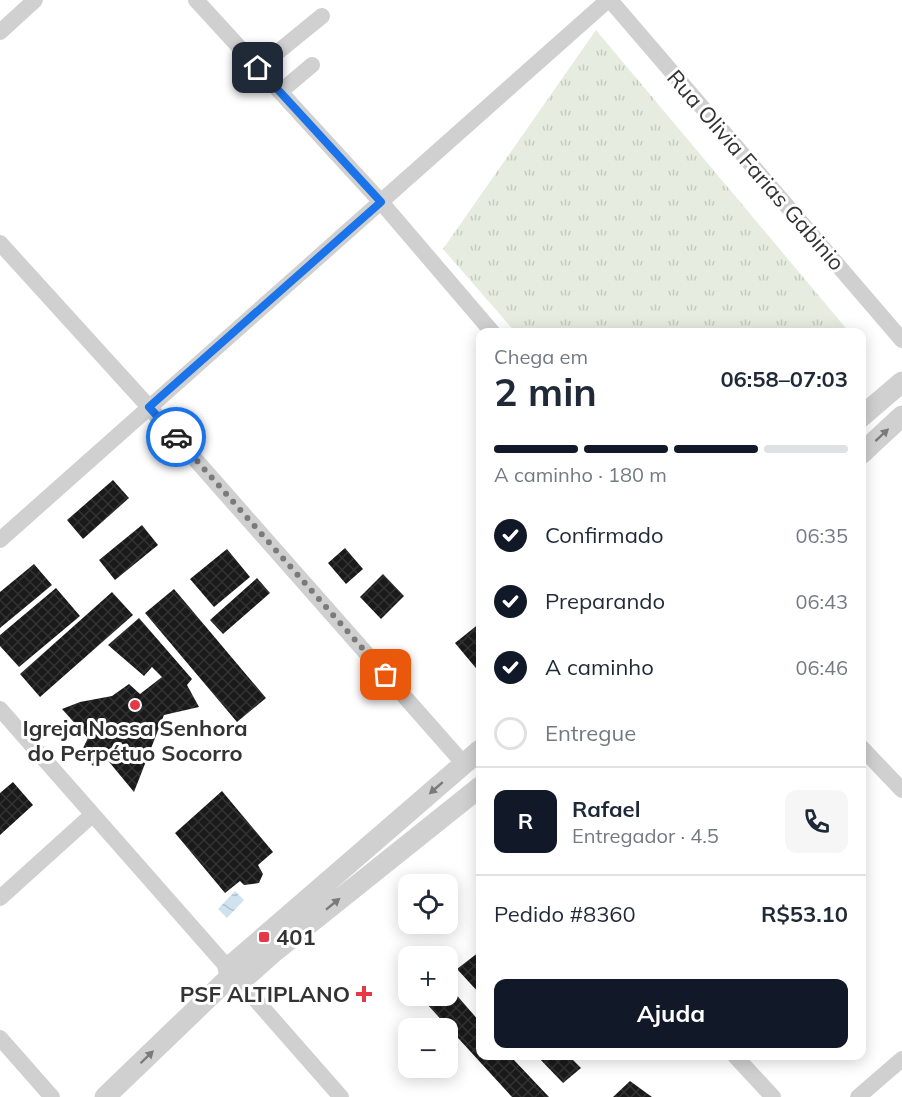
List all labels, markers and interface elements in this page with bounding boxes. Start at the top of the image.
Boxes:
pin [232,42,283,93]
icon: home [241,51,274,84]
street label: Rua Olivia Farias Gabinio [661,64,851,276]
text: Chega em [494,344,588,369]
text: 06:58–07:03 [720,365,848,393]
text: 2 min [494,367,597,416]
courier [146,407,206,467]
icon: car [160,421,193,454]
one-way arrow [874,428,889,442]
text: A caminho · 180 m [494,462,667,487]
icon: check [494,519,527,552]
text: Confirmado [545,521,664,549]
text: 06:35 [795,523,848,548]
icon: check [494,585,527,618]
text: Preparando [545,587,665,615]
text: 06:43 [795,589,848,614]
pin [360,649,411,700]
icon: check [494,651,527,684]
text: A caminho [545,653,654,681]
text: 06:46 [795,655,848,680]
icon: bag [369,658,402,691]
marker: Igreja Nossa Senhora do Perpétuo Socorro [128,698,142,712]
place label: Igreja Nossa Senhora do Perpétuo Socorro [22,714,248,767]
text: Entregue [545,719,636,747]
one-way arrow [428,782,444,795]
button: phone [785,790,848,853]
text: Rafael [572,795,640,823]
text: R [518,807,533,835]
text: Entregador · 4.5 [572,823,719,848]
map controls [398,874,458,1078]
button: locate [398,874,458,934]
one-way arrow [325,898,341,911]
text: Pedido #8360 [494,900,636,928]
text: R$53.10 [761,900,848,928]
place label: 401 [276,923,316,951]
marker: 401 [257,930,271,944]
button: + [398,946,458,1006]
button: Ajuda [494,979,848,1048]
place label: PSF ALTIPLANO [180,980,350,1008]
marker: PSF ALTIPLANO [355,985,373,1003]
button: − [398,1018,458,1078]
one-way arrow [140,1050,154,1064]

